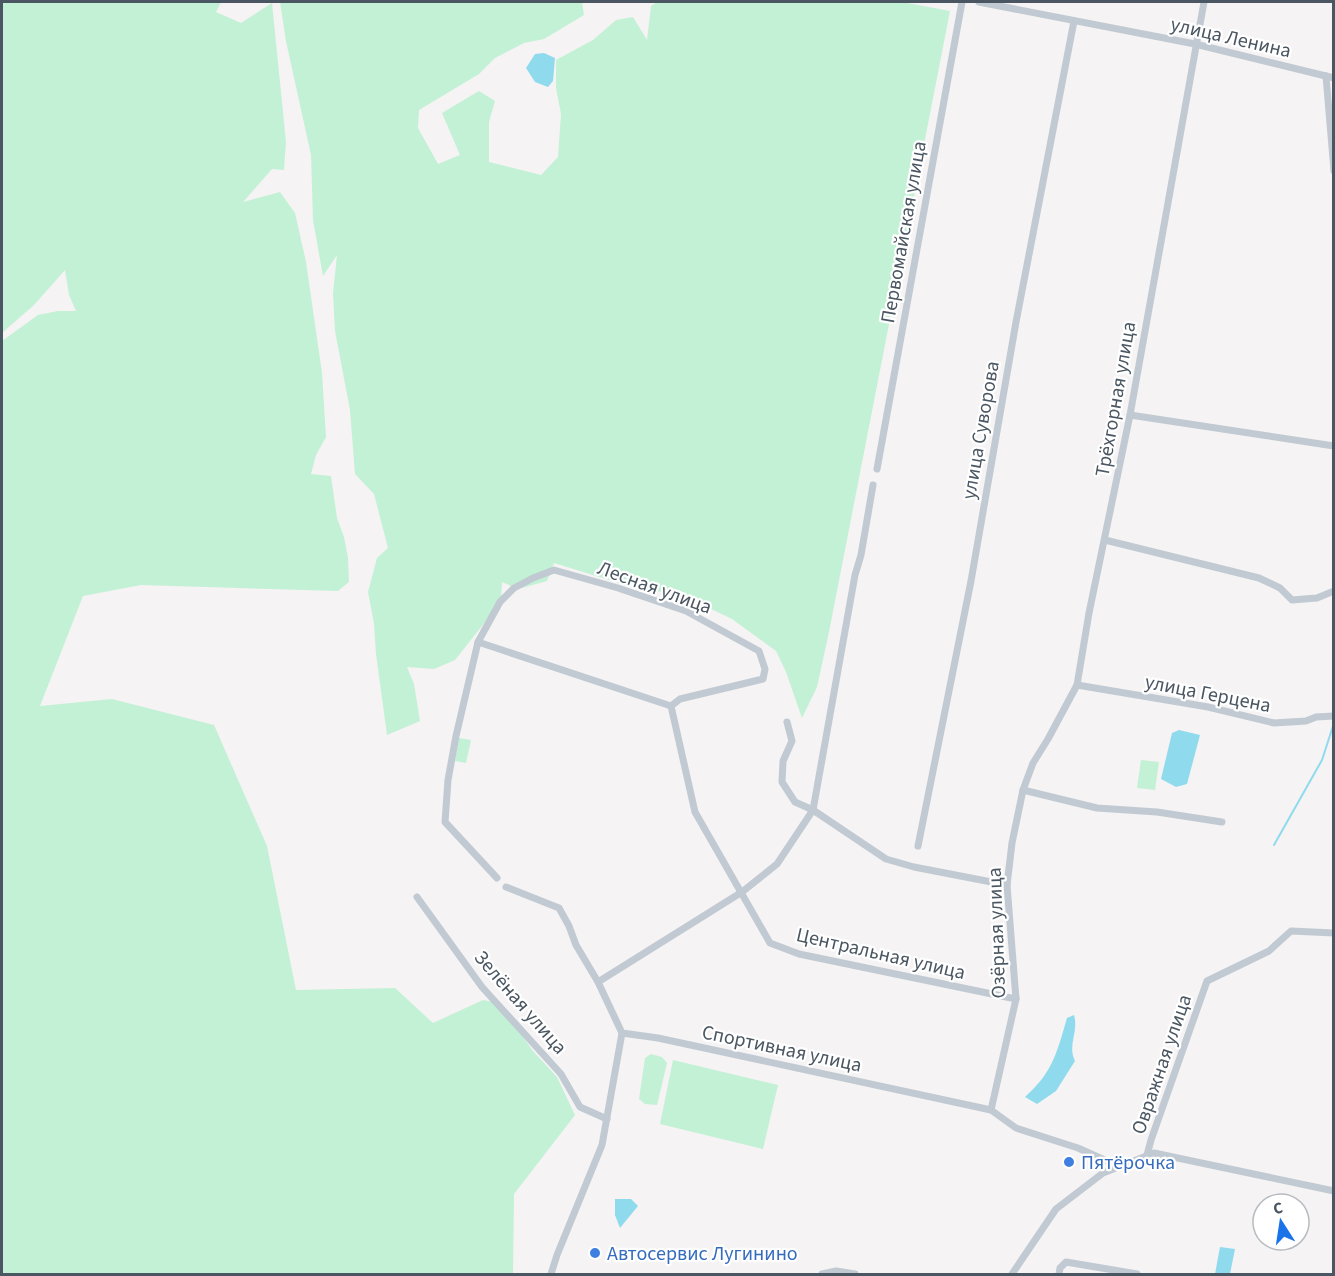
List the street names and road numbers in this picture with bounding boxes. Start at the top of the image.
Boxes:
street label: улица Ленина [1168,11,1294,65]
street label: Первомайская улица [874,139,934,325]
street label: Трёхгорная улица [1089,319,1143,479]
street label: улица Суворова [955,359,1007,502]
street label: Лесная улица [594,554,716,622]
street label: улица Герцена [1142,668,1273,720]
street label: Озёрная улица [981,867,1013,999]
street label: Центральная улица [793,921,968,987]
street label: Зелёная улица [467,945,573,1061]
street label: Овражная улица [1125,991,1199,1138]
street label: Спортивная улица [699,1018,864,1080]

